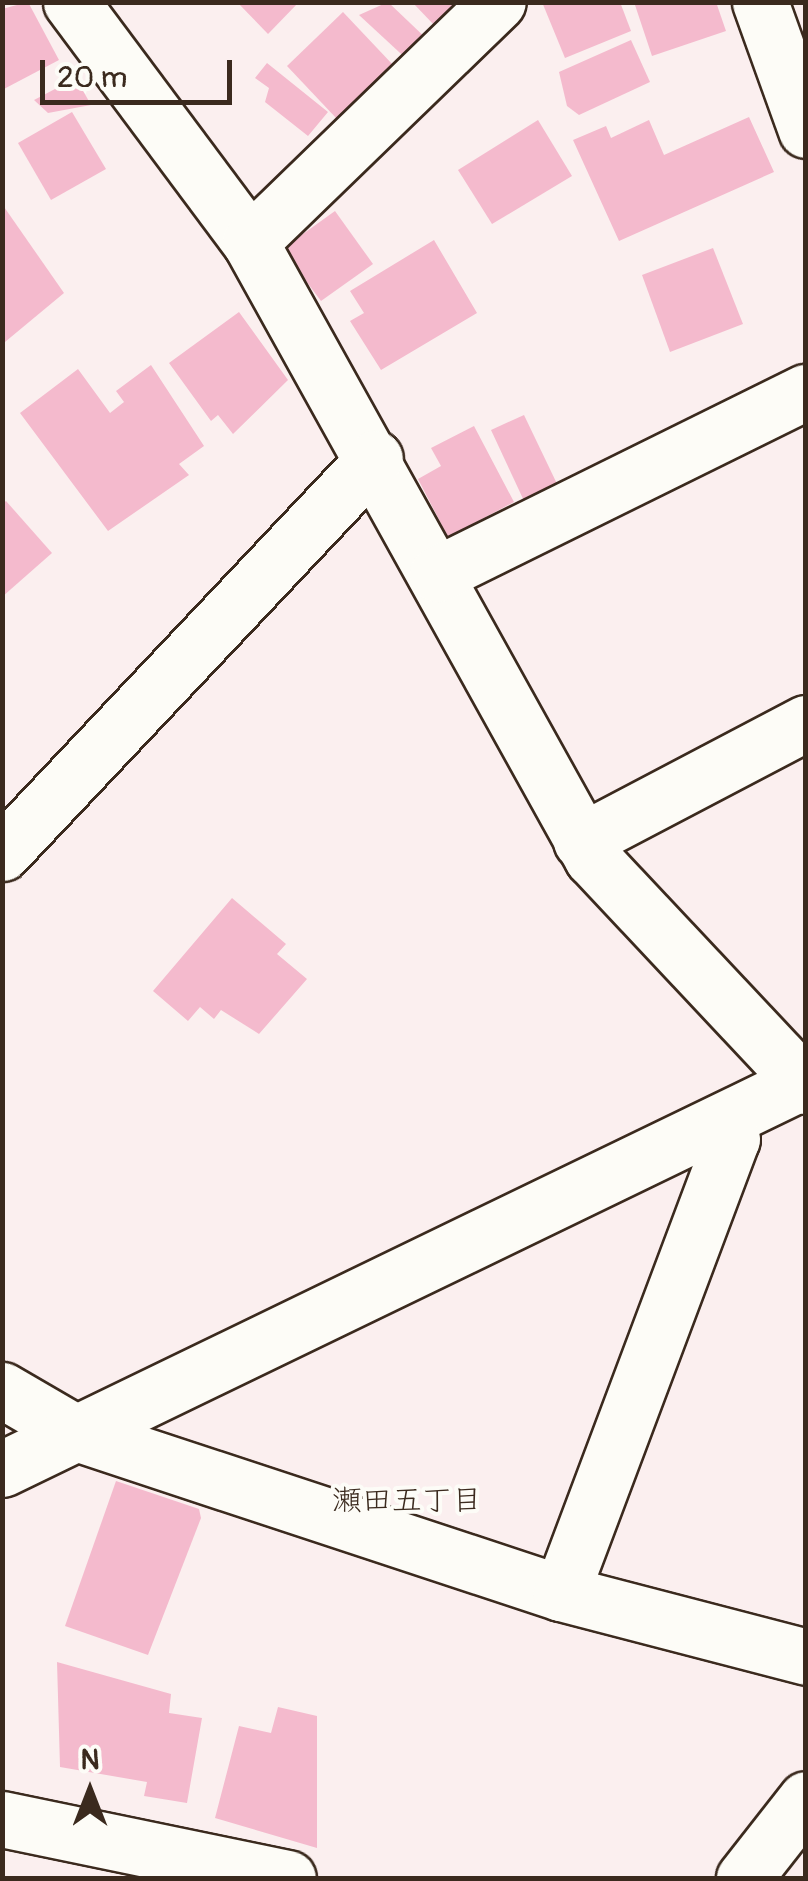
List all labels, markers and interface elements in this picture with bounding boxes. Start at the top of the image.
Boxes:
scale bar [45,40,238,102]
text: 20 m [57,59,127,96]
district label: 瀬田五丁目 [332,1483,482,1519]
north arrow [40,1741,140,1841]
text: N [81,1743,99,1778]

